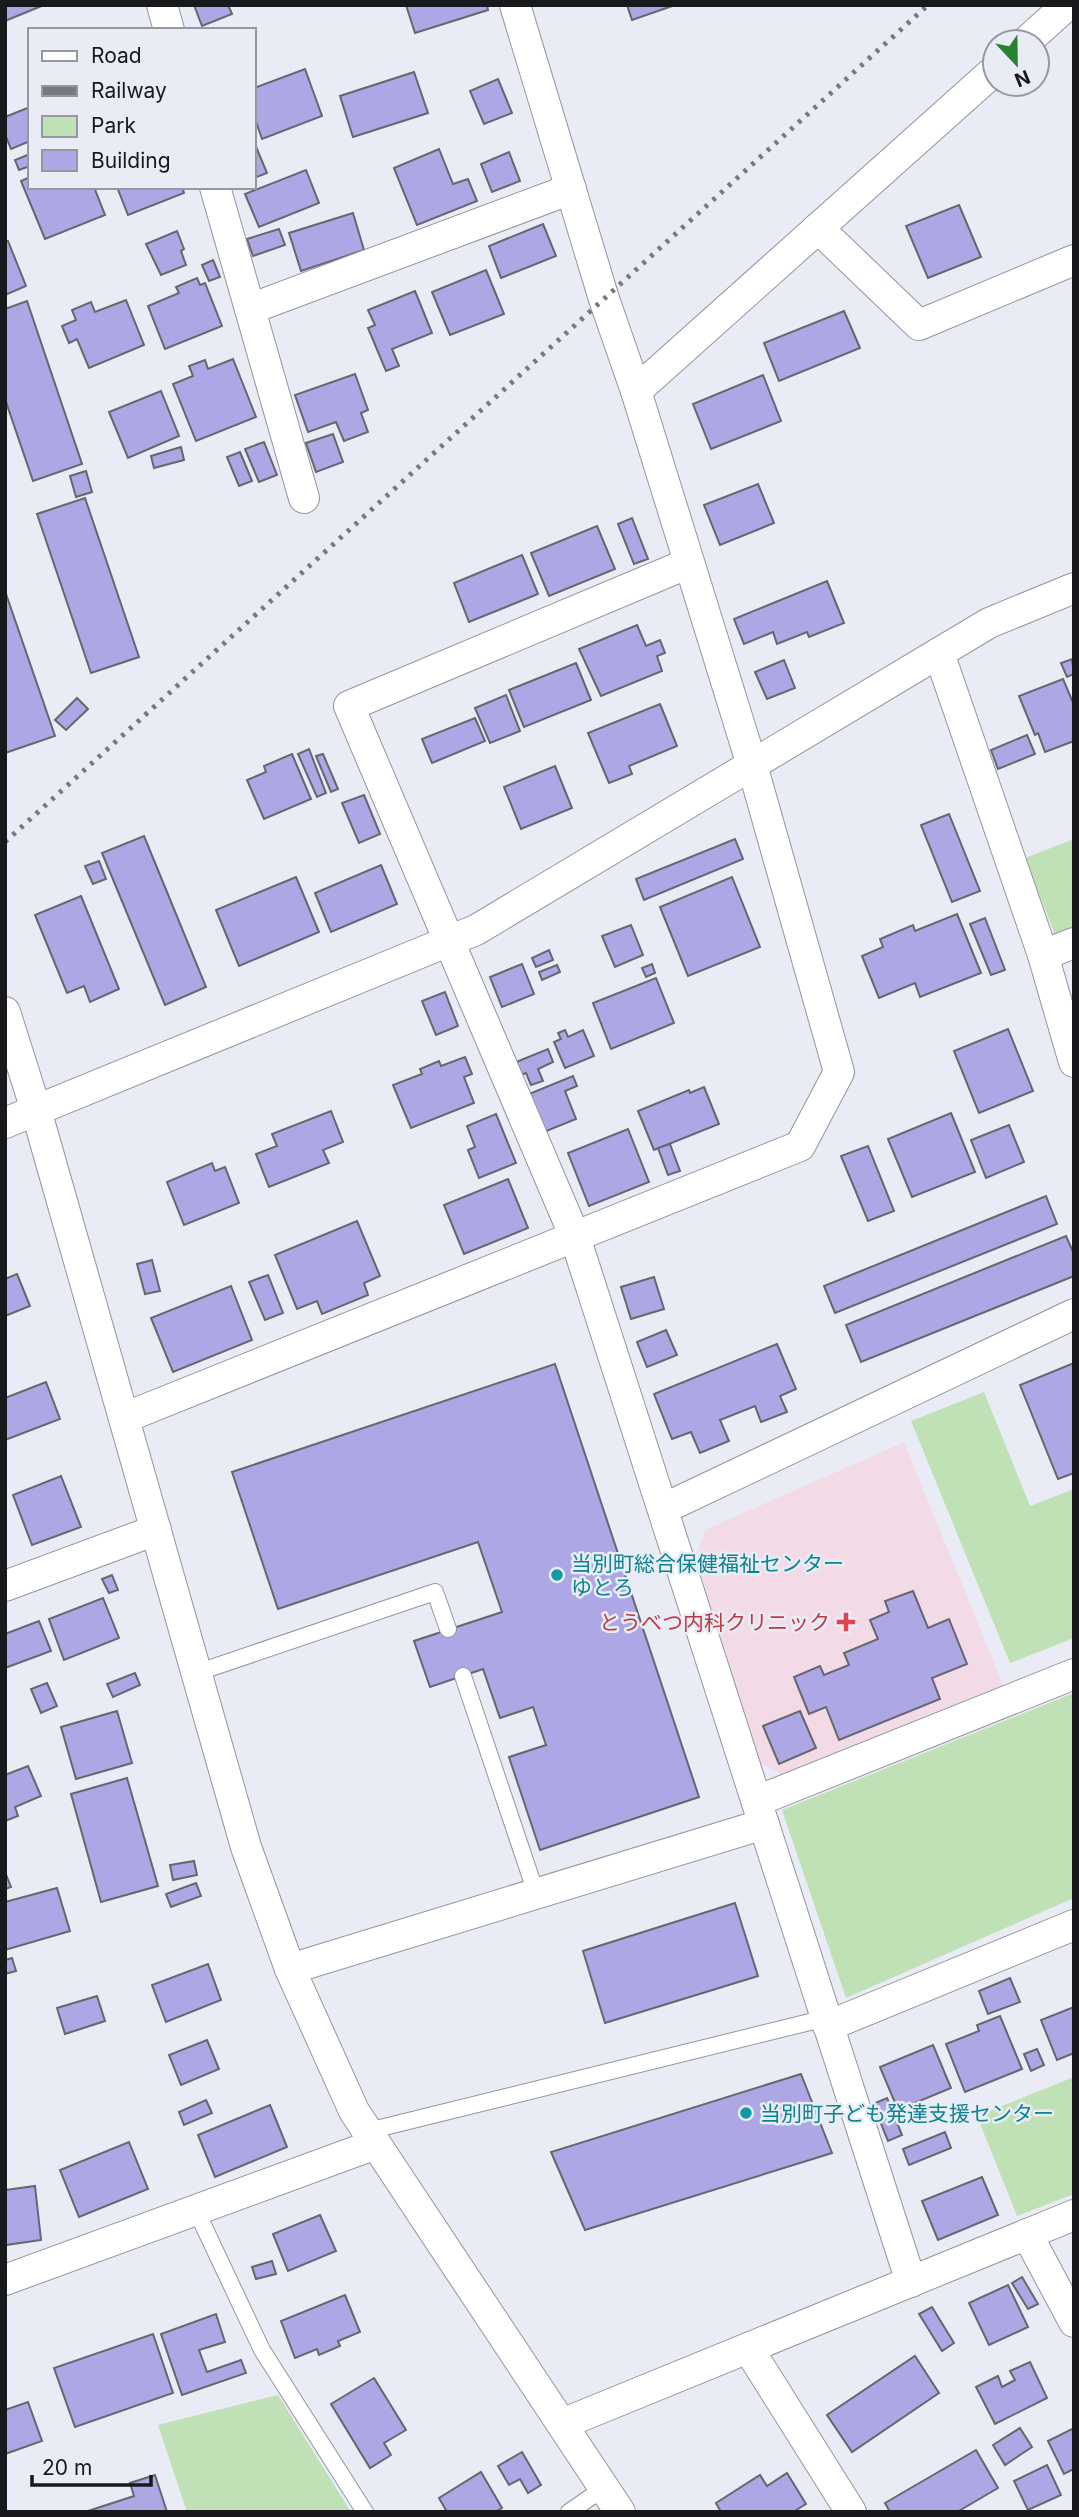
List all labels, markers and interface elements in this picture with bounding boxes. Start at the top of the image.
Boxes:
legend [28,28,256,189]
north arrow [981,28,1051,98]
text: Road [91,43,142,68]
text: N [1011,65,1033,92]
text: Railway [91,78,167,103]
text: Park [91,113,136,138]
text: Building [91,148,171,173]
place label: 当別町総合保健福祉センター ゆとろ [571,1551,844,1600]
marker: 当別町総合保健福祉センター ゆとろ [549,1567,565,1583]
place label: とうべつ内科クリニック [599,1610,830,1635]
marker: とうべつ内科クリニック [836,1612,856,1632]
place label: 当別町子ども発達支援センター [760,2101,1054,2126]
marker: 当別町子ども発達支援センター [738,2105,754,2121]
scale bar [32,2444,150,2488]
text: 20 m [42,2455,92,2480]

